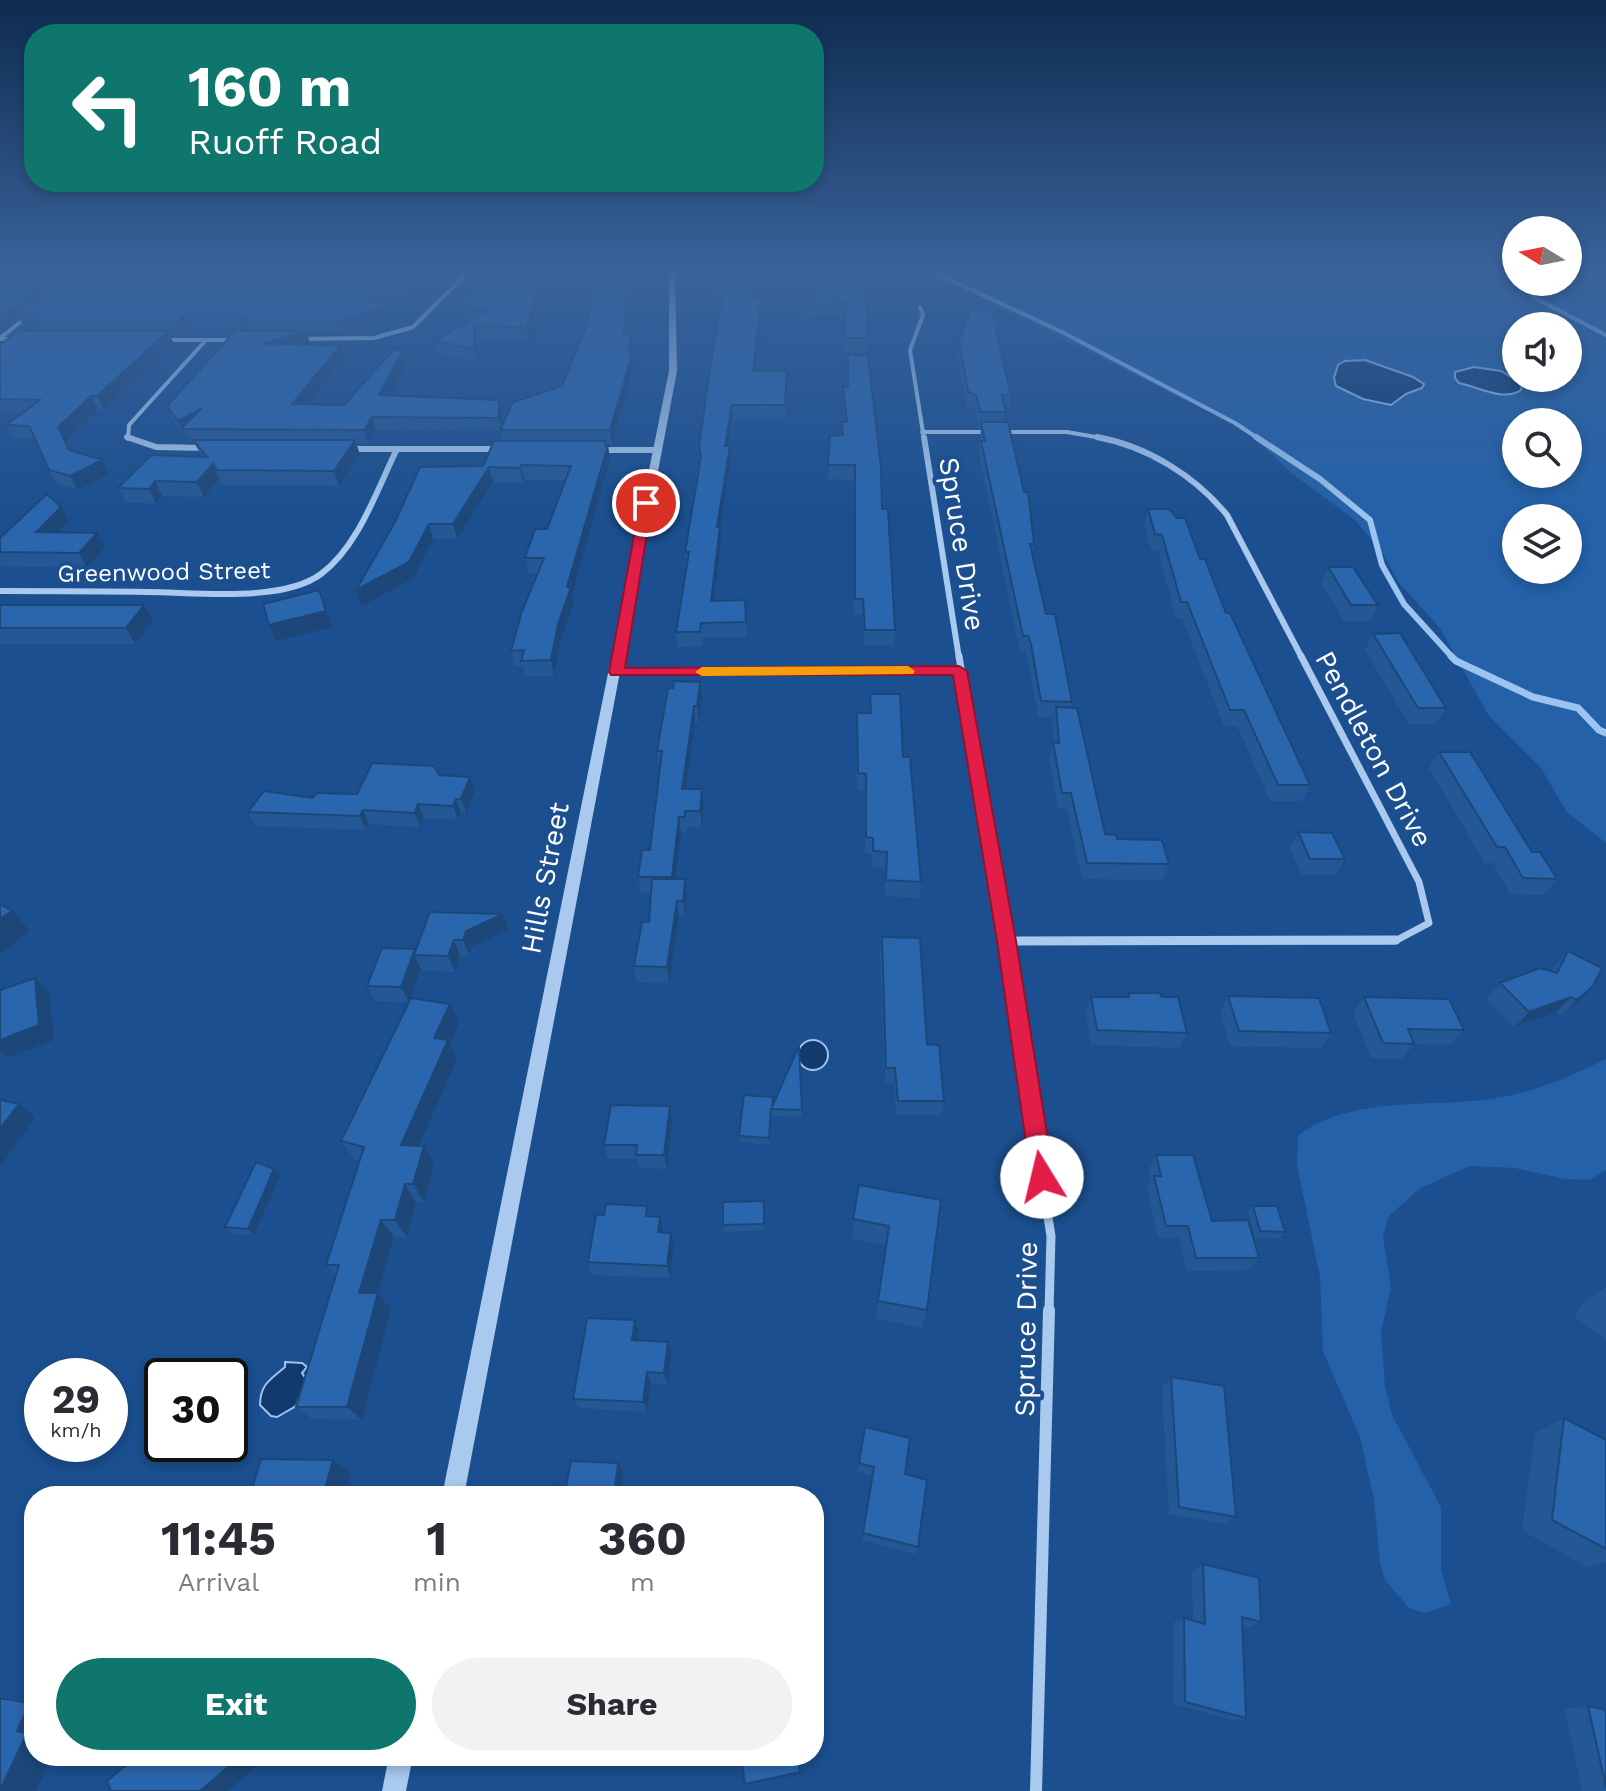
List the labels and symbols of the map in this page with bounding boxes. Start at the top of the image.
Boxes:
north arrow [1502,216,1582,296]
street label: Spruce Drive [932,455,992,633]
pin [612,469,680,537]
street label: Greenwood Street [57,556,271,588]
street label: Pendleton Drive [1308,645,1440,853]
street label: Hills Street [514,799,576,957]
position arrow [1000,1135,1084,1219]
street label: Spruce Drive [1008,1241,1044,1417]
speed limit sign: 30 [144,1358,248,1462]

